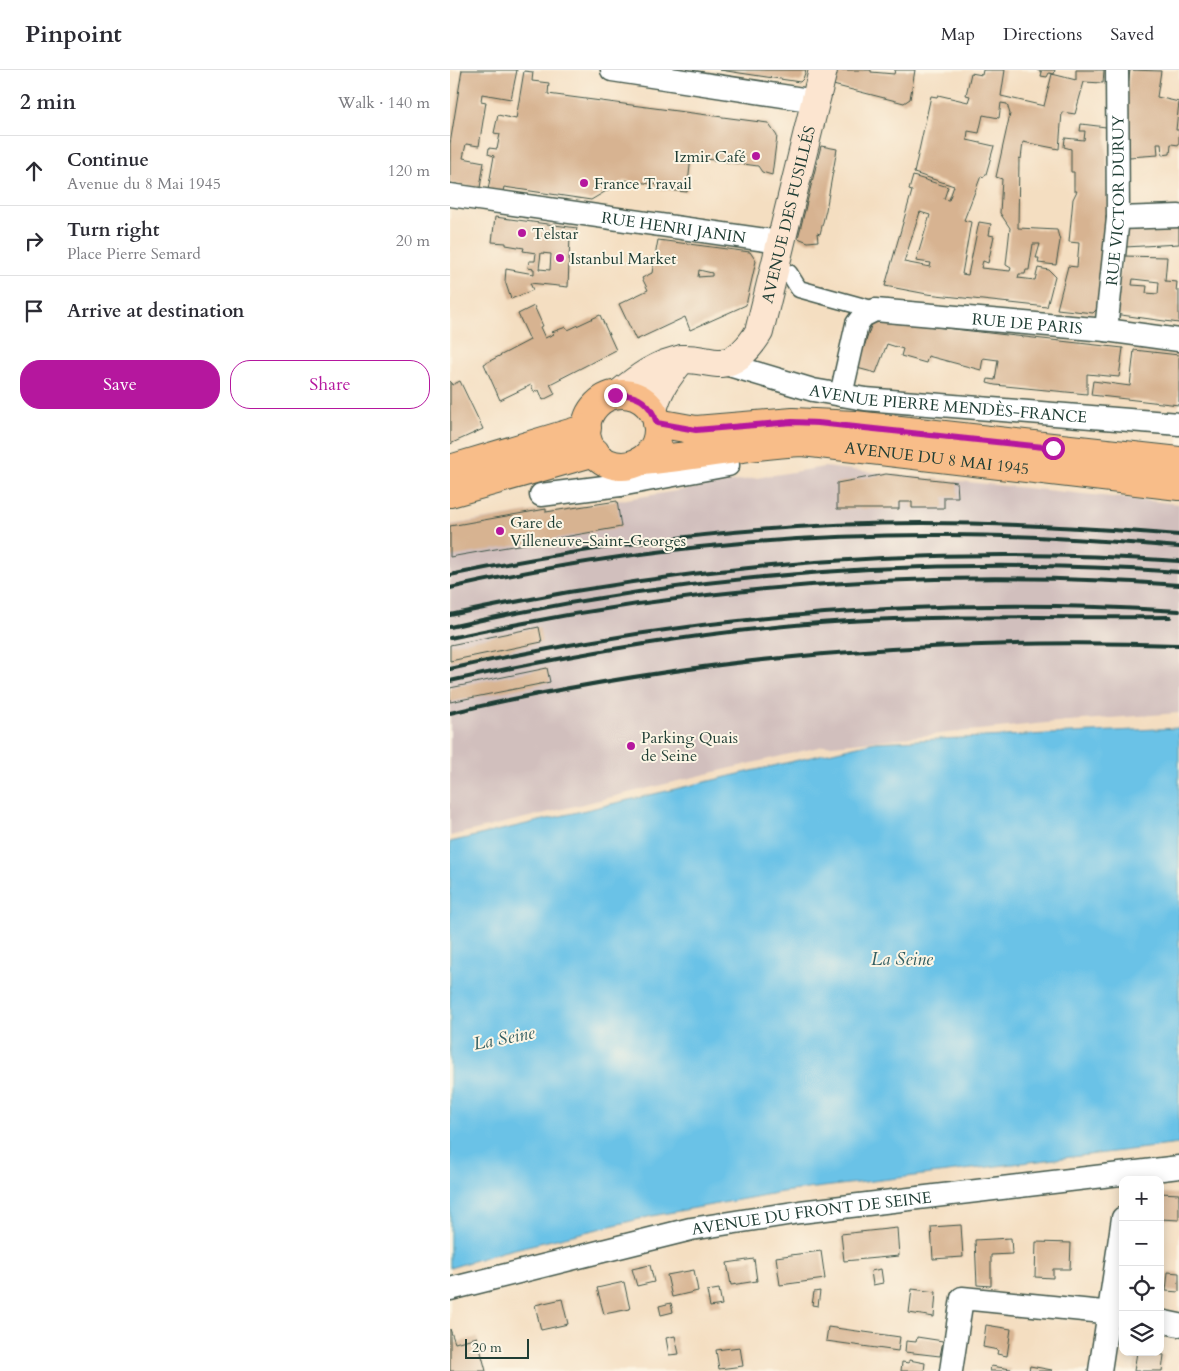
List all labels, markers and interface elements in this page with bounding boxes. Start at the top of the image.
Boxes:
text: Pinpoint [25,18,122,51]
text: Map [941,22,975,47]
text: Directions [1003,22,1082,47]
text: Saved [1110,22,1154,47]
text: 2 min [20,88,76,117]
text: Walk · 140 m [338,92,430,114]
street label: RUE VICTOR DURUY [1101,115,1130,287]
street label: AVENUE DES FUSILLÉS [756,124,821,306]
place label: Izmir Café [674,146,746,168]
text: Continue [67,147,149,173]
marker: Izmir Café [750,150,762,162]
icon: ahead [20,157,48,185]
text: 120 m [388,160,430,182]
text: Avenue du 8 Mai 1945 [67,173,221,195]
place label: France Travail [594,173,692,195]
marker: France Travail [578,177,590,189]
street label: RUE HENRI JANIN [600,207,748,249]
text: Turn right [67,217,159,243]
place label: Telstar [532,223,578,245]
icon: right [20,227,48,255]
marker: Telstar [516,227,528,239]
text: 20 m [396,230,430,252]
text: Place Pierre Semard [67,243,201,265]
place label: Istanbul Market [570,248,676,270]
marker: Istanbul Market [554,252,566,264]
icon: arrive [20,297,48,325]
text: Arrive at destination [67,298,244,324]
street label: RUE DE PARIS [971,308,1083,340]
button: Save [20,360,220,409]
button: Share [230,360,430,409]
street label: AVENUE PIERRE MENDÈS-FRANCE [808,380,1088,429]
route end [604,384,627,407]
street label: AVENUE DU 8 MAI 1945 [843,437,1030,480]
route start [1042,437,1065,460]
place label: Gare de Villeneuve-Saint-Georges [510,512,686,552]
marker: Gare de Villeneuve-Saint-Georges [494,525,506,537]
place label: Parking Quais de Seine [641,727,738,767]
marker: Parking Quais de Seine [625,740,637,752]
water label: La Seine [871,947,934,972]
water label: La Seine [471,1020,538,1057]
map controls [1119,1176,1164,1356]
button: + [1119,1176,1164,1221]
street label: AVENUE DU FRONT DE SEINE [690,1186,933,1241]
button: − [1119,1221,1164,1266]
button: locate [1119,1266,1164,1311]
button: layers [1119,1311,1164,1356]
scale bar [465,1336,529,1359]
text: 20 m [472,1338,502,1357]

